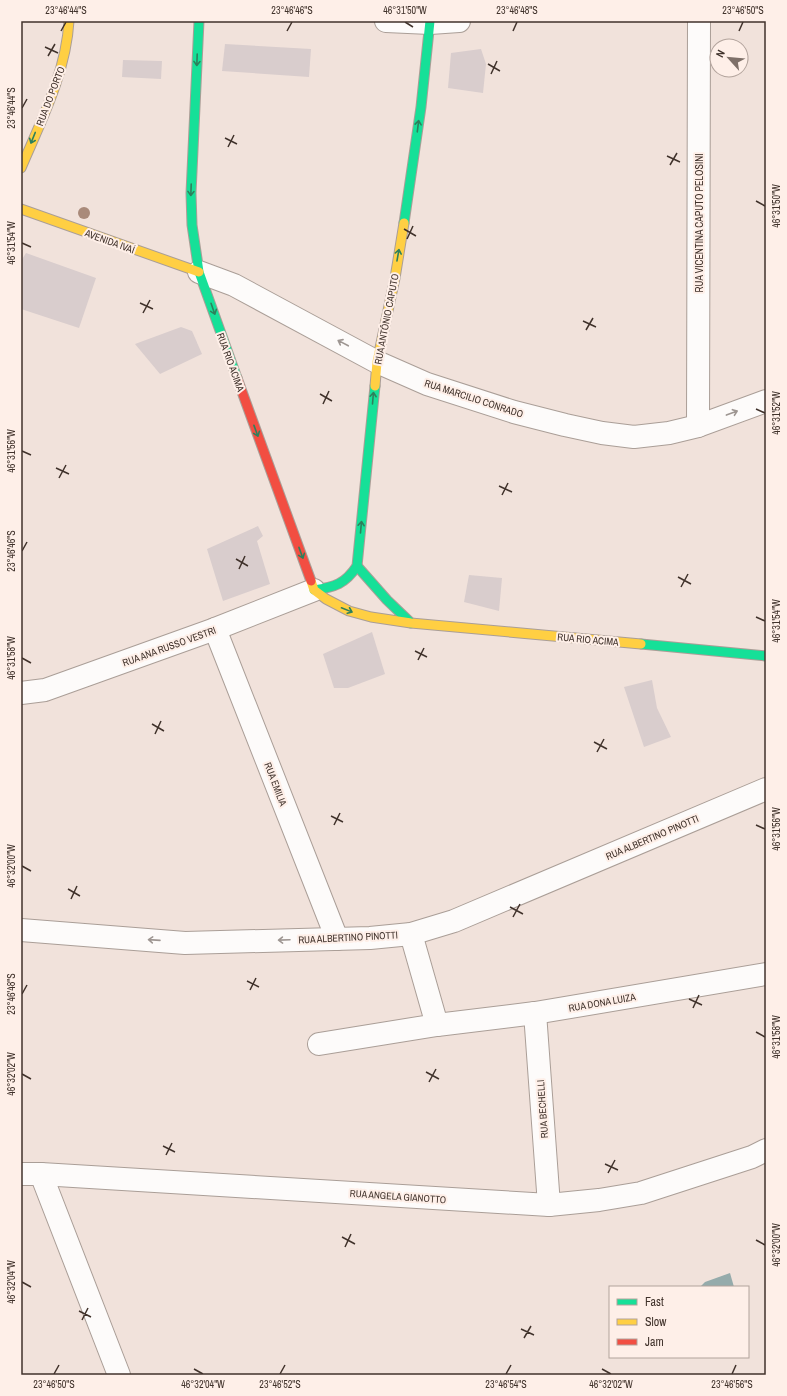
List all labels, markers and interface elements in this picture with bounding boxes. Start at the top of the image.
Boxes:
text: 23°46'44"S [45,4,87,17]
text: 23°46'46"S [271,4,313,17]
text: 46°31'50"W [383,4,427,17]
text: 23°46'48"S [496,4,538,17]
text: 23°46'50"S [722,4,764,17]
north arrow [709,38,749,78]
text: N [712,47,728,60]
one-way arrow [193,53,201,66]
street label: RUA DO PORTO [33,65,68,128]
text: 23°46'44"S [5,87,18,129]
one-way arrow [414,120,422,133]
one-way arrow [29,131,37,143]
street label: RUA VICENTINA CAPUTO PELOSINI [693,154,706,292]
one-way arrow [188,183,195,196]
text: 46°31'50"W [770,184,783,228]
text: 46°31'54"W [5,221,18,265]
street label: AVENIDA IVAÍ [82,226,137,257]
one-way arrow [394,249,402,262]
street label: RUA ANTÔNIO CAPUTO [371,273,402,366]
one-way arrow [210,302,217,315]
street label: RUA RIO ACIMA [214,331,247,394]
one-way arrow [337,339,349,347]
street label: RUA MARCILIO CONRADO [423,376,525,421]
text: 46°31'52"W [770,391,783,435]
one-way arrow [370,392,377,405]
one-way arrow [726,409,739,416]
one-way arrow [253,425,261,437]
text: 46°31'56"W [5,429,18,473]
one-way arrow [357,521,365,534]
text: 23°46'46"S [5,530,18,572]
one-way arrow [297,547,305,559]
text: 46°31'54"W [770,599,783,643]
one-way arrow [341,607,353,615]
street label: RUA ANA RUSSO VESTRI [121,624,218,669]
street label: RUA RIO ACIMA [557,630,620,649]
text: 46°31'58"W [5,636,18,680]
street label: RUA EMILIA [261,760,290,808]
text: 46°31'56"W [770,807,783,851]
street label: RUA ALBERTINO PINOTTI [604,812,701,863]
text: 46°32'00"W [5,844,18,888]
street label: RUA ALBERTINO PINOTTI [298,928,398,947]
one-way arrow [278,936,291,944]
one-way arrow [148,937,161,944]
text: 23°46'48"S [5,973,18,1015]
street label: RUA DONA LUIZA [568,990,637,1015]
text: 46°31'58"W [770,1015,783,1059]
text: 46°32'02"W [5,1052,18,1096]
street label: RUA BECHELLI [534,1079,551,1139]
street label: RUA ANGELA GIANOTTO [349,1187,447,1206]
text: 46°32'00"W [770,1223,783,1267]
text: 46°32'04"W [5,1260,18,1304]
legend [609,1286,749,1358]
text: Fast [645,1294,664,1310]
text: Slow [645,1314,667,1330]
text: Jam [645,1334,664,1350]
text: 23°46'50"S [33,1378,75,1391]
text: 46°32'04"W [181,1378,225,1391]
text: 23°46'52"S [259,1378,301,1391]
text: 23°46'54"S [485,1378,527,1391]
text: 46°32'02"W [589,1378,633,1391]
text: 23°46'56"S [711,1378,753,1391]

